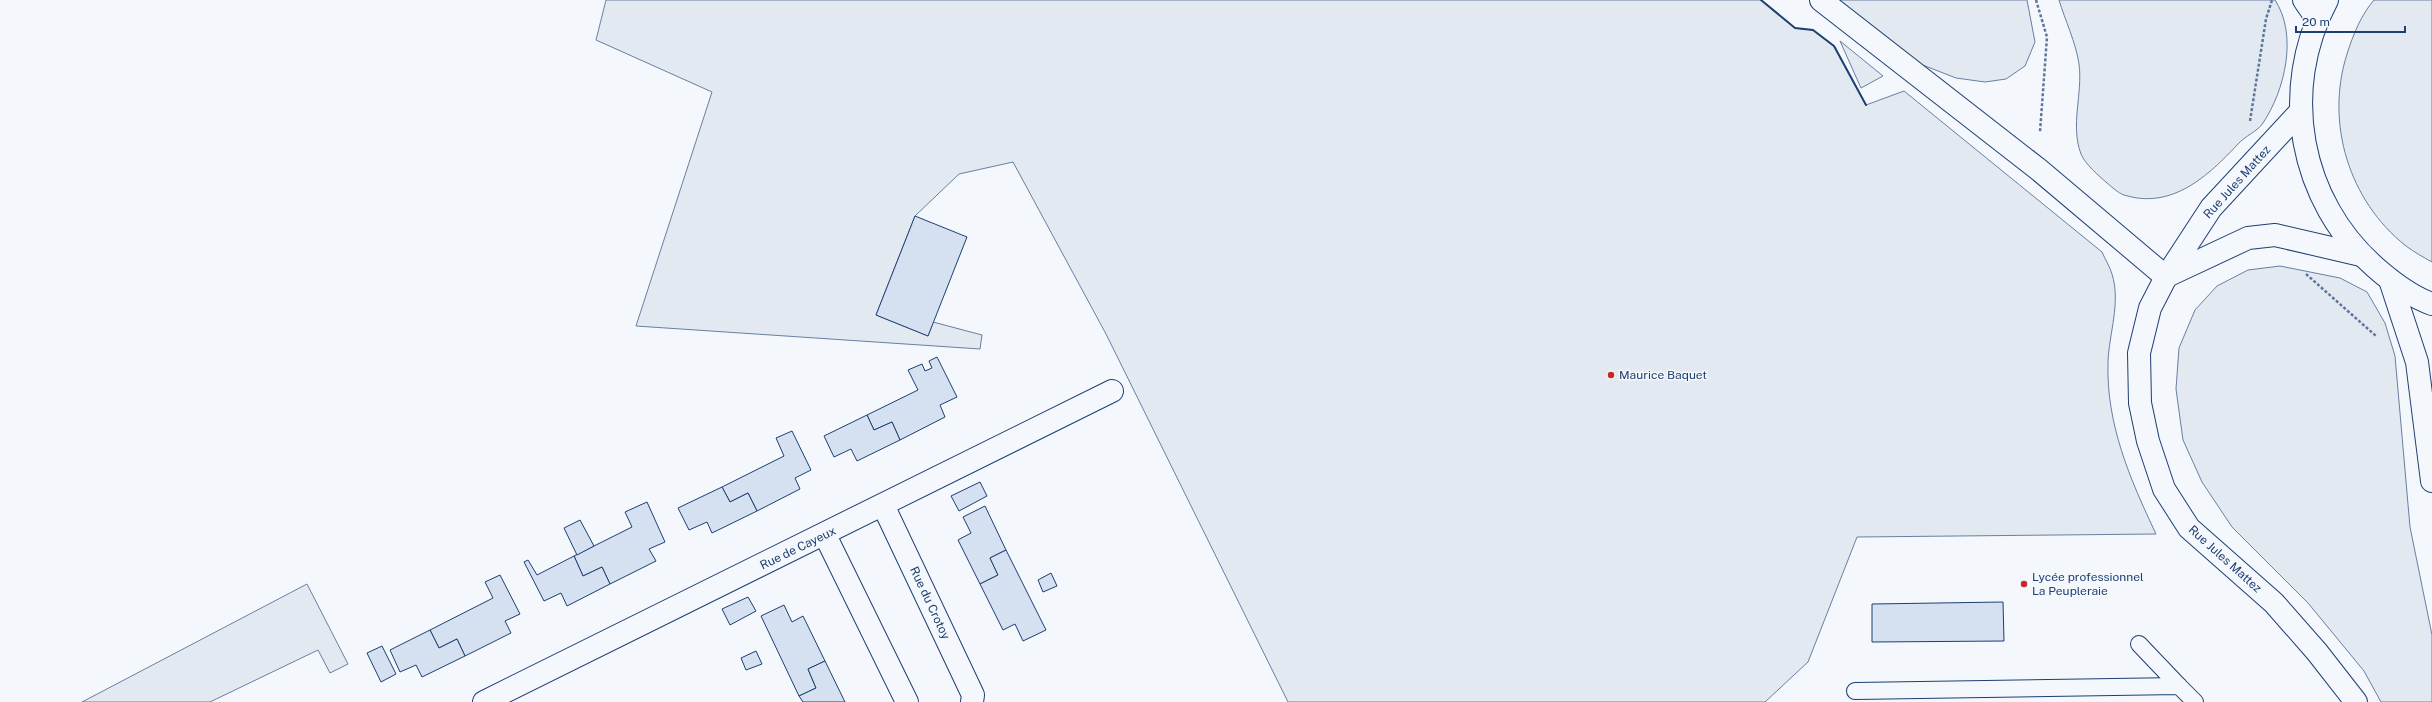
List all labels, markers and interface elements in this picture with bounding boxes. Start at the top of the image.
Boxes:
scale bar [2296,8,2405,34]
text: 20 m [2302,15,2330,29]
street label: Rue Jules Mattez [2201,142,2274,221]
place label: Maurice Baquet [1619,368,1707,382]
marker: Maurice Baquet [1606,370,1616,380]
street label: Rue de Cayeux [758,523,838,572]
street label: Rue Jules Mattez [2186,523,2265,596]
street label: Rue du Crotoy [907,564,953,642]
place label: Lycée professionnel La Peupleraie [2032,570,2144,598]
marker: Lycée professionnel La Peupleraie [2019,579,2029,589]

